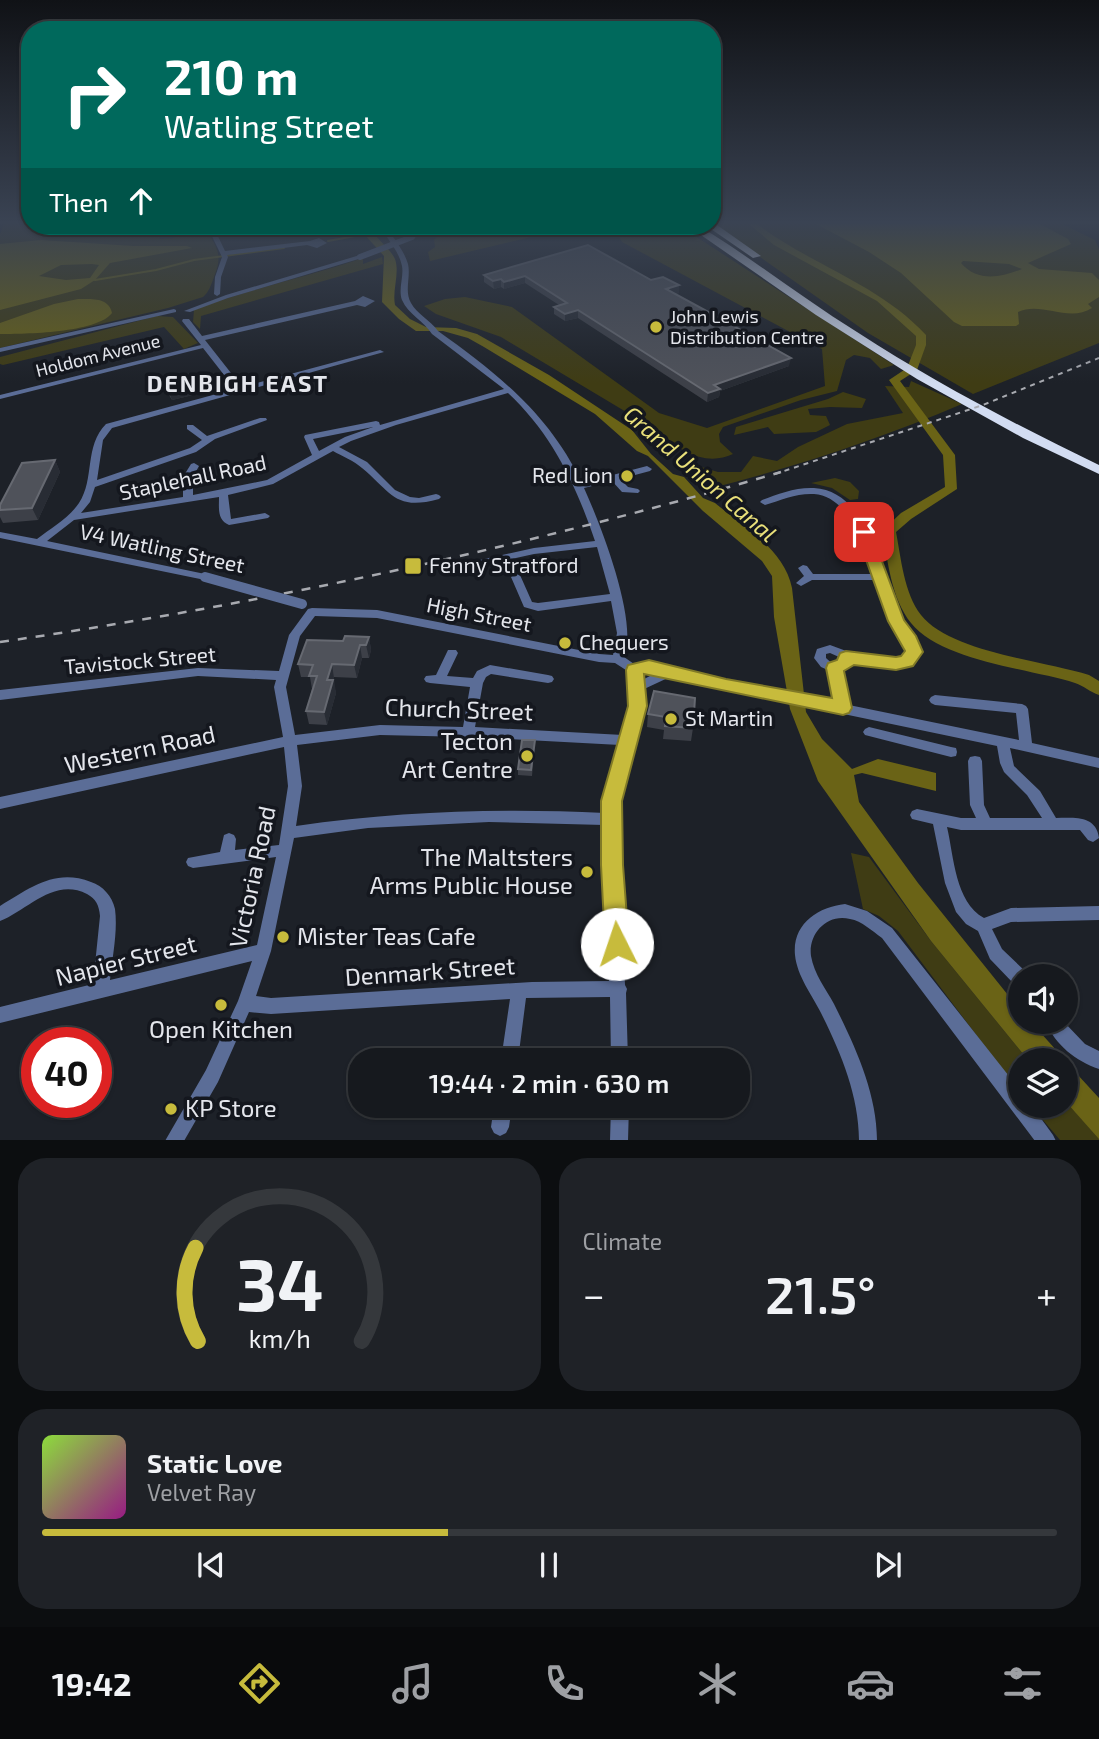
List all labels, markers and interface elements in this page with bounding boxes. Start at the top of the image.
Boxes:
text: 210 m [164,46,298,105]
icon: right [49,49,140,140]
text: Watling Street [164,106,374,144]
icon: ahead [122,182,160,220]
text: Then [49,186,108,217]
place label: John Lewis Distribution Centre [670,305,825,348]
marker: John Lewis Distribution Centre [648,319,664,335]
street label: Holdom Avenue [33,329,162,381]
district label: DENBIGH EAST [147,369,329,397]
water label: Grand Union Canal [619,399,783,547]
street label: Staplehall Road [117,449,268,504]
place label: Red Lion [532,462,613,487]
marker: Red Lion [619,468,635,484]
pin [834,502,894,562]
icon: arrive [845,513,883,551]
street label: V4 Watling Street [78,518,247,577]
place label: Fenny Stratford [429,552,579,577]
marker: Fenny Stratford [403,556,423,576]
street label: High Street [425,591,534,636]
place label: Chequers [579,629,669,654]
marker: Chequers [557,635,573,651]
street label: Tavistock Street [63,640,217,679]
street label: Church Street [384,691,534,726]
place label: St Martin [685,705,773,730]
marker: St Martin [663,711,679,727]
street label: Western Road [62,718,218,779]
place label: Tecton Art Centre [402,726,513,783]
marker: Tecton Art Centre [519,748,535,764]
street label: Victoria Road [222,803,281,950]
place label: The Maltsters Arms Public House [370,842,573,899]
marker: The Maltsters Arms Public House [579,864,595,880]
position arrow [580,907,654,981]
place label: Mister Teas Cafe [297,921,476,950]
street label: Napier Street [52,928,199,991]
marker: Mister Teas Cafe [275,929,291,945]
street label: Denmark Street [344,950,516,991]
map controls [1008,964,1078,1118]
button: sound [1008,964,1078,1034]
marker: Open Kitchen [213,997,229,1013]
place label: Open Kitchen [149,1014,293,1043]
speed limit sign: 40 [21,1027,112,1118]
button: layers [1008,1048,1078,1118]
text: 19:44 · 2 min · 630 m [429,1067,669,1098]
place label: KP Store [185,1093,277,1122]
marker: KP Store [163,1101,179,1117]
text: Climate [583,1227,662,1255]
text: 34 [235,1238,323,1326]
text: 21.5° [765,1262,876,1324]
text: − [583,1271,605,1317]
text: + [1036,1271,1057,1317]
text: km/h [248,1322,310,1352]
text: Static Love [147,1447,283,1478]
text: Velvet Ray [147,1478,256,1506]
icon: previous [192,1546,230,1584]
icon: pause [530,1546,568,1584]
icon: next [869,1546,907,1584]
icon: directions [235,1659,284,1708]
icon: music [388,1659,437,1708]
icon: phone [540,1659,589,1708]
icon: climate [693,1659,742,1708]
icon: car [846,1659,895,1708]
icon: filters [998,1659,1047,1708]
text: 19:42 [52,1664,132,1702]

